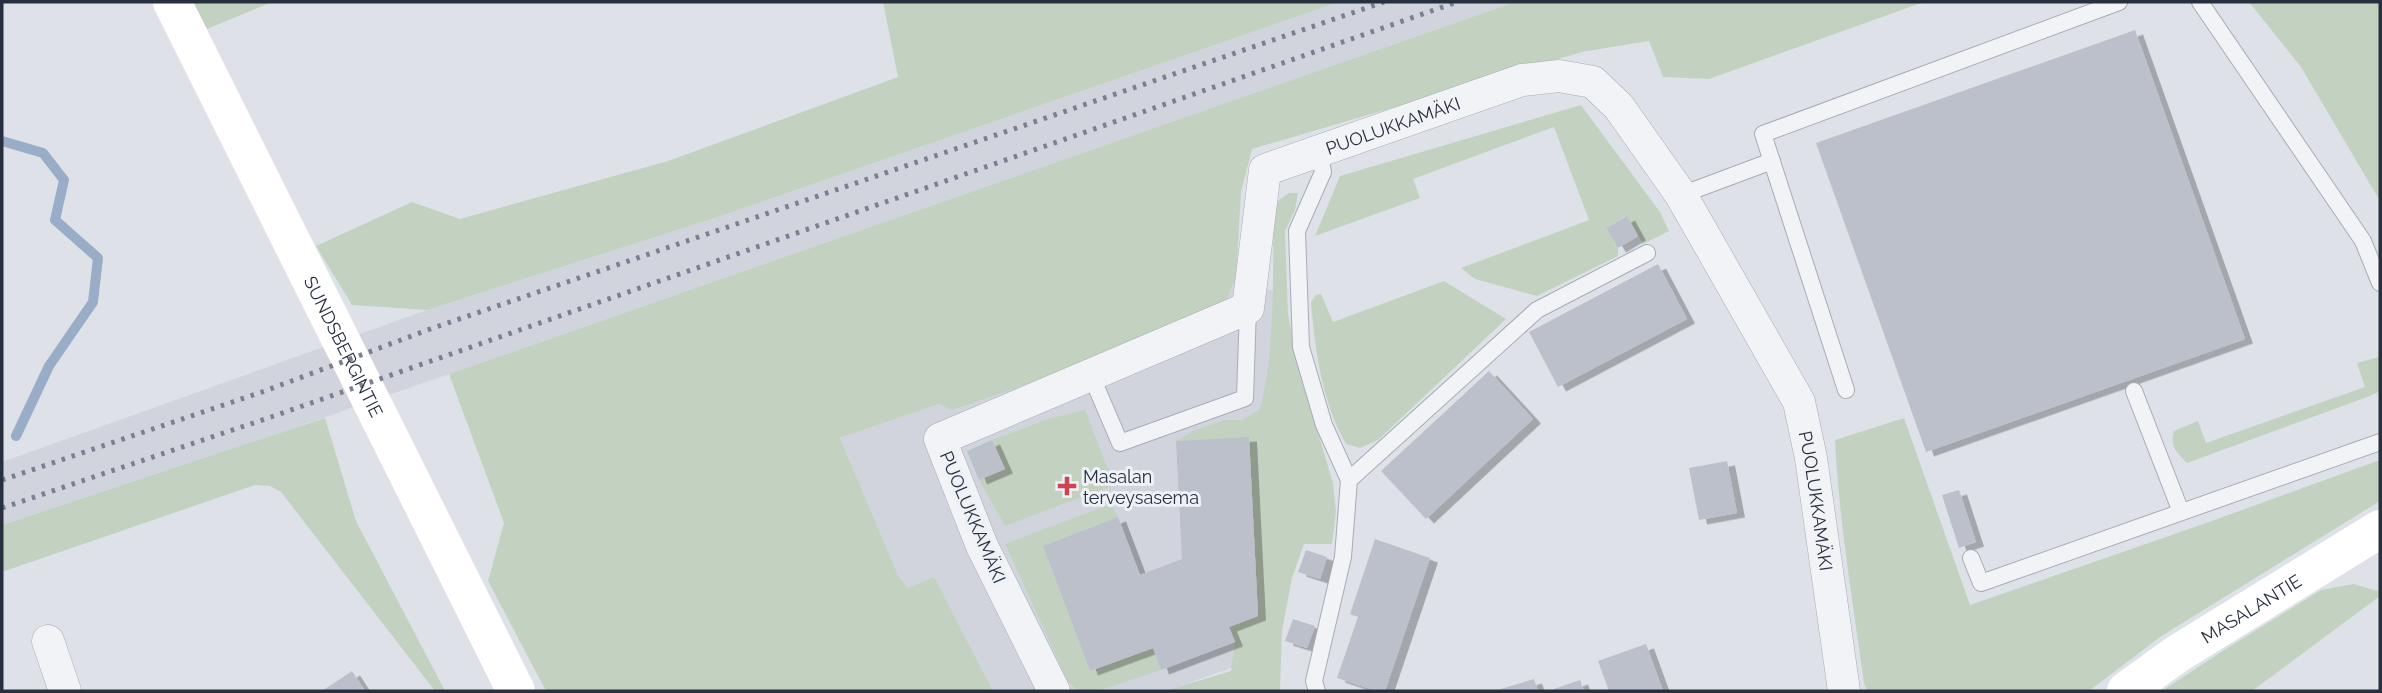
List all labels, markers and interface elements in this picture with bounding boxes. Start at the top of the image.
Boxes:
street label: PUOLUKKAMÄKI [1323,92,1463,158]
street label: SUNDSBERGINTIE [300,273,388,420]
street label: PUOLUKKAMÄKI [1795,429,1837,572]
street label: PUOLUKKAMÄKI [936,448,1010,586]
place label: Masalan terveysasema [1083,466,1199,508]
marker: Masalan terveysasema [1057,476,1077,496]
street label: MASALANTIE [2197,570,2305,647]

